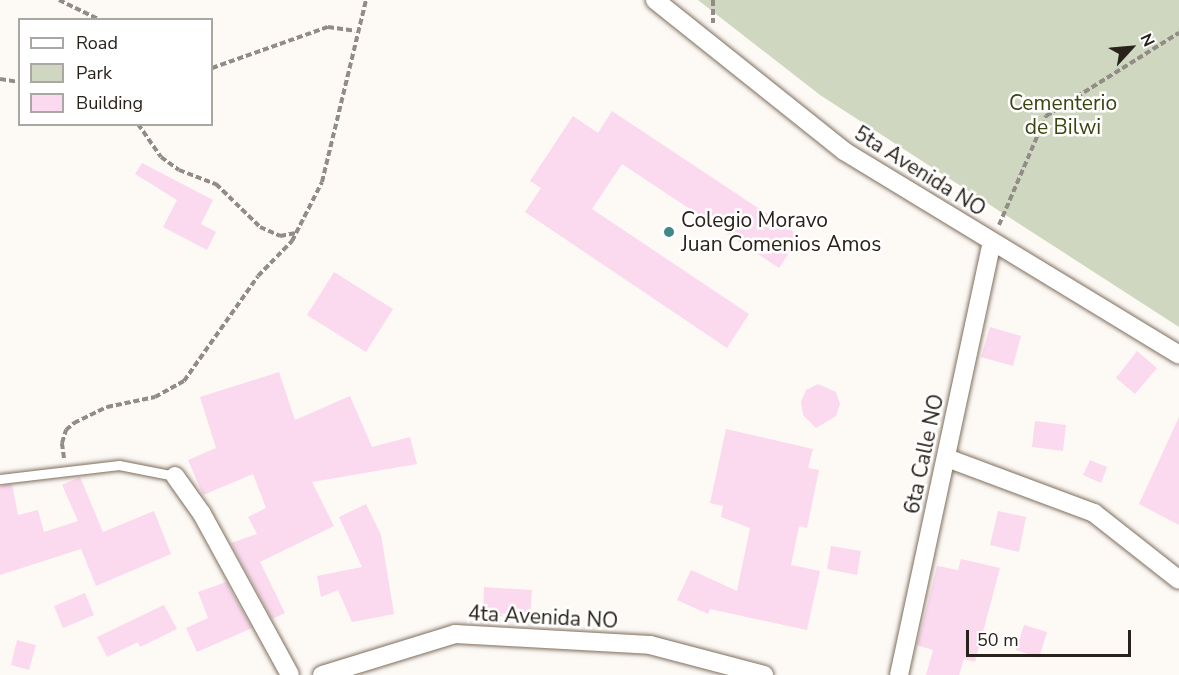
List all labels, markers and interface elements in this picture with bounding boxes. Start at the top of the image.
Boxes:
legend [18,18,213,126]
north arrow [1101,18,1161,78]
text: N [1135,30,1160,50]
text: Road [76,31,118,55]
text: Park [76,61,112,85]
park label: Cementerio de Bilwi [1009,90,1117,140]
text: Building [76,91,143,115]
street label: 5ta Avenida NO [850,120,990,222]
place label: Colegio Moravo Juan Comenios Amos [681,207,881,257]
marker: Colegio Moravo Juan Comenios Amos [662,225,676,239]
street label: 6ta Calle NO [899,392,949,516]
street label: 4ta Avenida NO [467,600,619,634]
scale bar [969,618,1134,656]
text: 50 m [977,628,1019,652]

